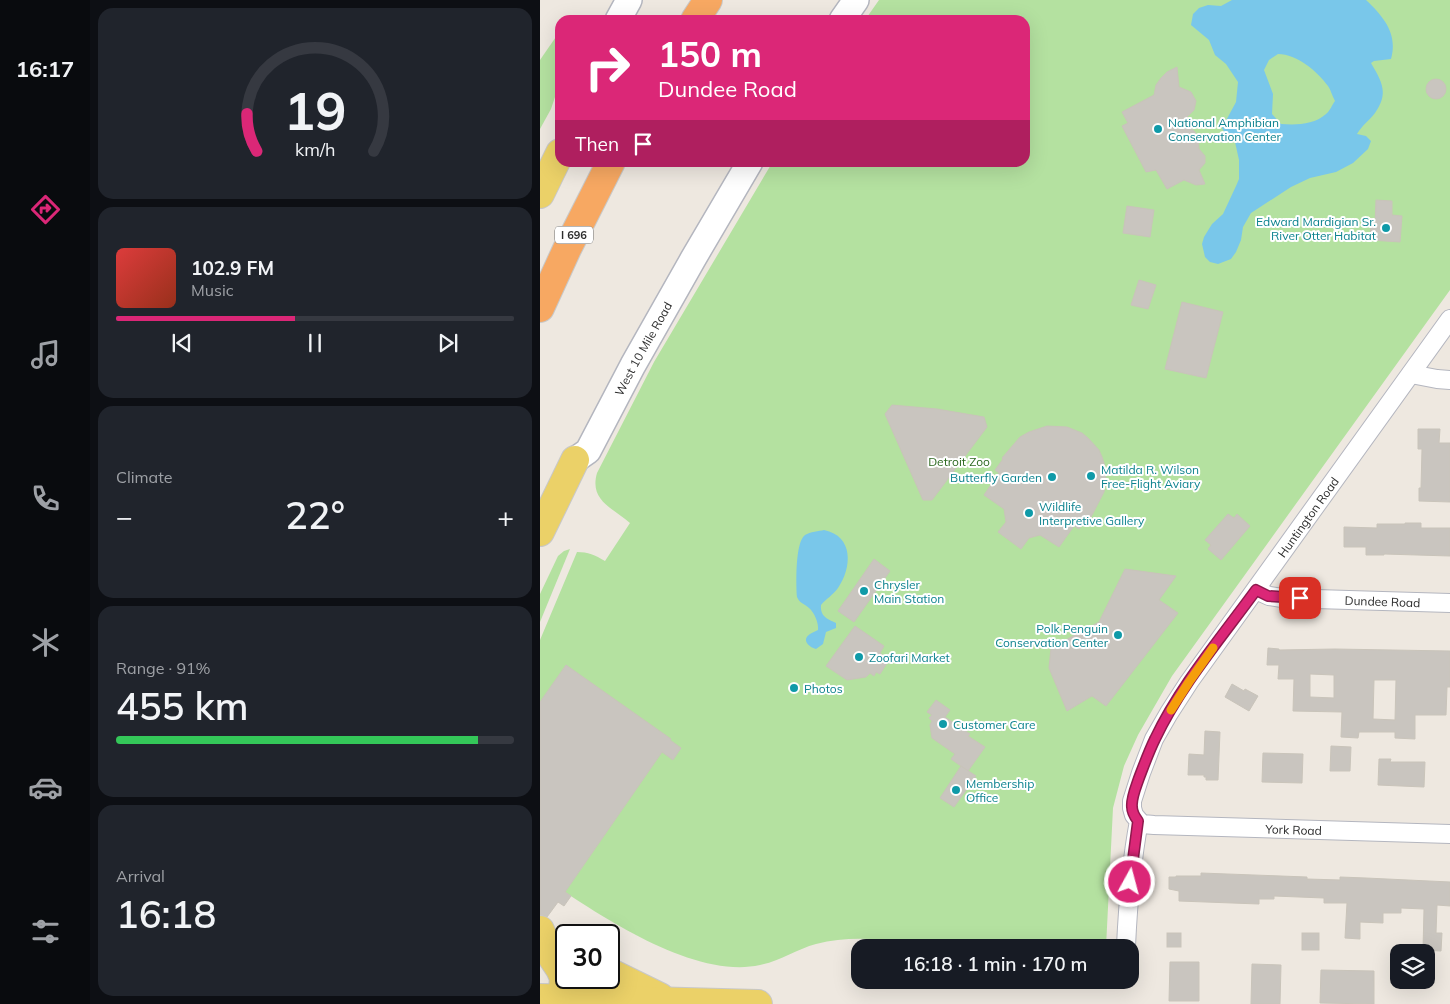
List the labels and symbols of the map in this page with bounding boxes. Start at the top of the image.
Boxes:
place label: National Amphibian Conservation Center [1168,115,1281,144]
marker: National Amphibian Conservation Center [1152,123,1164,135]
place label: Edward Mardigian Sr. River Otter Habitat [1256,214,1376,243]
marker: Edward Mardigian Sr. River Otter Habitat [1380,222,1392,234]
road number: I 696 [555,226,593,244]
street label: West 10 Mile Road [611,299,675,398]
park label: Detroit Zoo [928,454,990,469]
place label: Matilda R. Wilson Free-Flight Aviary [1101,462,1201,491]
place label: Butterfly Garden [950,470,1042,485]
marker: Matilda R. Wilson Free-Flight Aviary [1085,470,1097,482]
marker: Butterfly Garden [1046,471,1058,483]
street label: Huntington Road [1274,474,1342,560]
place label: Wildlife Interpretive Gallery [1039,499,1145,528]
marker: Wildlife Interpretive Gallery [1023,507,1035,519]
place label: Chrysler Main Station [874,577,944,606]
pin [1279,577,1321,619]
marker: Chrysler Main Station [858,585,870,597]
street label: Dundee Road [1344,592,1421,610]
place label: Polk Penguin Conservation Center [995,621,1109,650]
marker: Polk Penguin Conservation Center [1112,629,1124,641]
place label: Zoofari Market [869,650,950,665]
marker: Zoofari Market [853,651,865,663]
place label: Photos [804,681,843,696]
marker: Photos [788,682,800,694]
place label: Customer Care [953,717,1035,732]
marker: Customer Care [937,718,949,730]
place label: Membership Office [966,776,1034,805]
marker: Membership Office [950,784,962,796]
street label: York Road [1264,821,1322,838]
position arrow [1103,855,1155,907]
speed limit sign: 30 [555,924,620,989]

